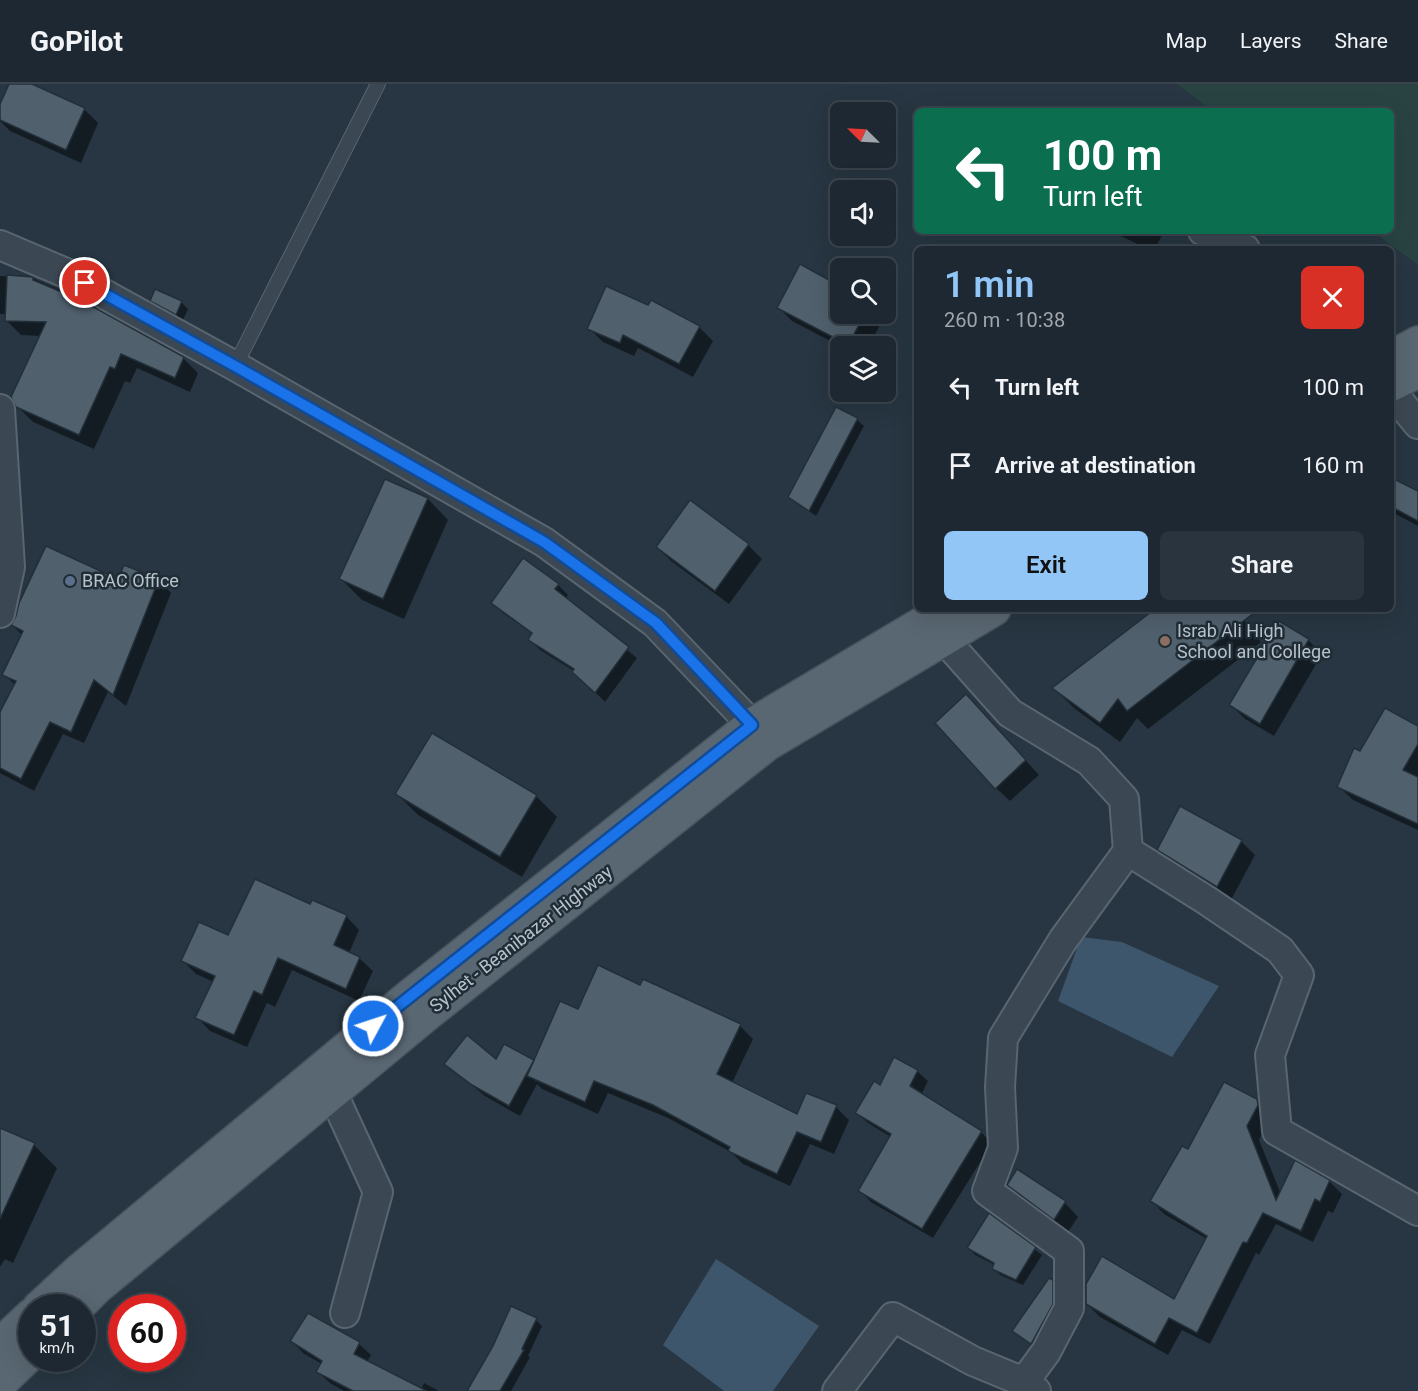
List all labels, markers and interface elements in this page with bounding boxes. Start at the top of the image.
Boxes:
text: GoPilot [30,25,123,58]
text: Map [1165,29,1207,53]
text: Layers [1240,29,1301,53]
text: Share [1334,29,1388,53]
north arrow [830,102,896,168]
map controls [830,102,896,402]
text: 100 m [1043,131,1162,180]
icon: left [944,132,1022,210]
button: sound [830,180,896,246]
text: Turn left [1043,181,1143,213]
pin [59,257,110,308]
button: search [830,258,896,324]
text: 1 min [944,264,1034,306]
icon: arrive [68,266,101,299]
button: close [1301,266,1364,329]
text: 260 m · 10:38 [944,308,1065,332]
button: layers [830,336,896,402]
icon: left [944,371,977,404]
text: Turn left [995,375,1079,400]
text: 100 m [1302,375,1364,400]
icon: arrive [944,449,977,482]
text: Arrive at destination [995,453,1196,478]
text: 160 m [1302,453,1364,478]
button: Exit [944,531,1148,600]
button: Share [1160,531,1364,600]
place label: BRAC Office [82,570,179,591]
marker: BRAC Office [63,574,77,588]
place label: Israb Ali High School and College [1177,620,1331,662]
marker: Israb Ali High School and College [1158,634,1172,648]
street label: Sylhet - Beanibazar Highway [425,861,617,1016]
position arrow [341,994,405,1058]
speed limit sign: 60 [108,1294,186,1372]
text: 51 [40,1308,74,1343]
text: km/h [39,1339,75,1357]

